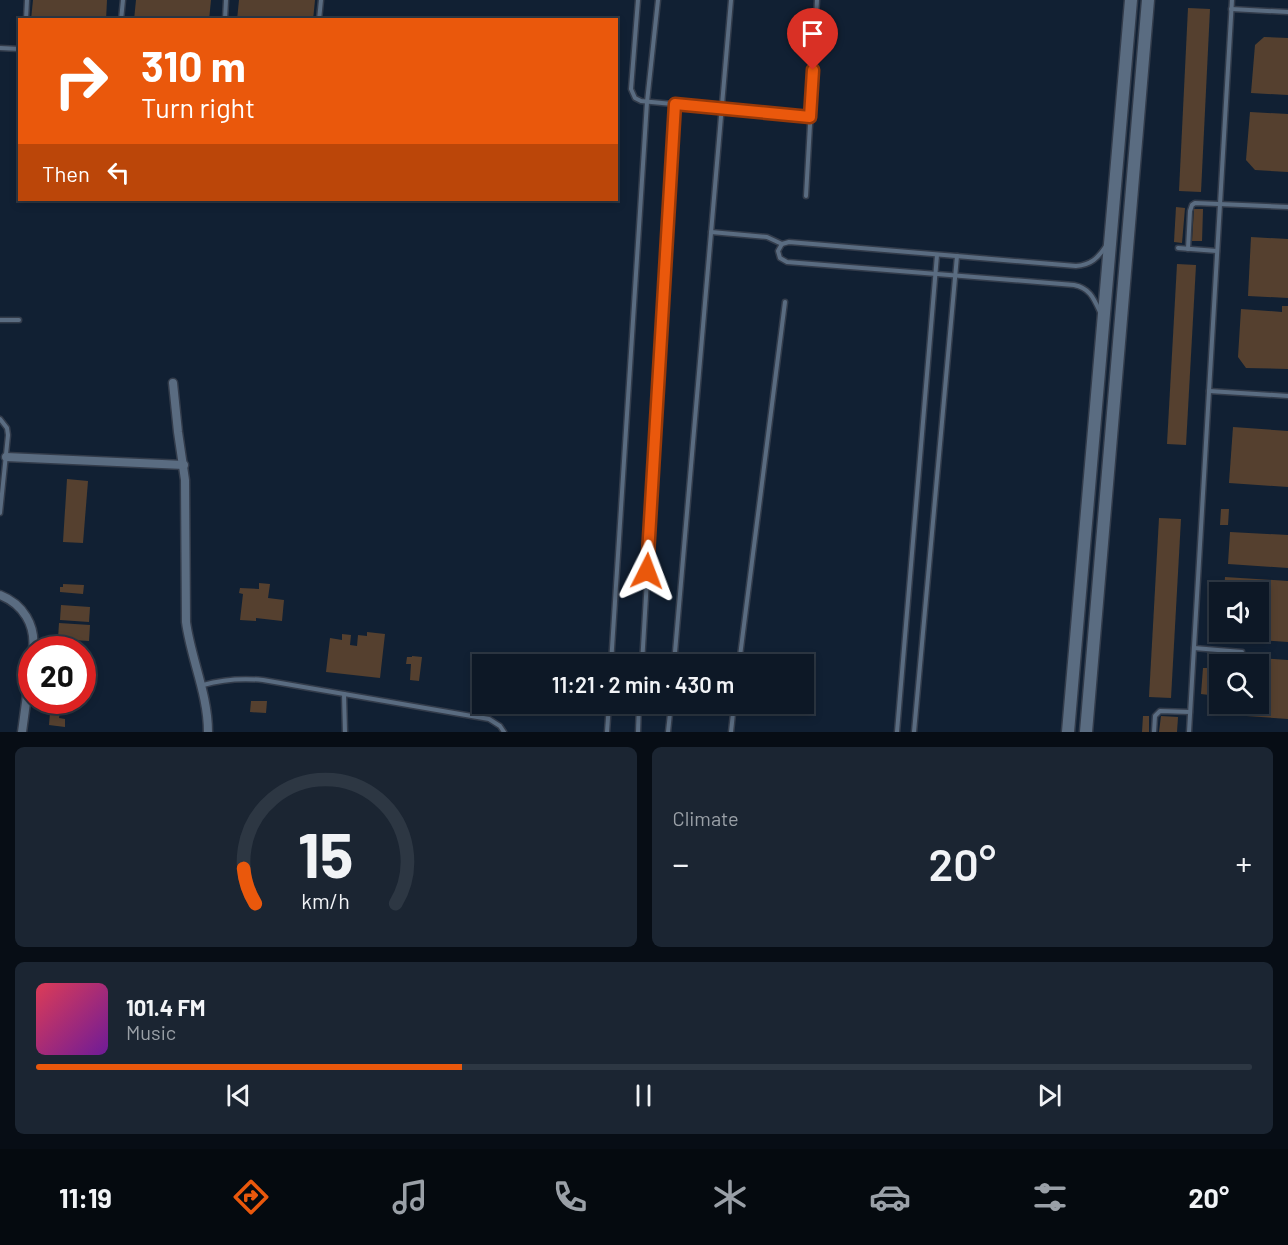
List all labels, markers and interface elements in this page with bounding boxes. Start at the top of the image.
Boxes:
pin [787,8,838,70]
icon: arrive [796,17,829,50]
text: 310 m [141,40,246,90]
icon: right [42,42,120,120]
text: Turn right [141,91,255,123]
icon: left [102,156,135,189]
text: Then [42,160,90,186]
position arrow [615,539,679,603]
map controls [1209,582,1269,714]
button: sound [1209,582,1269,642]
speed limit sign: 20 [18,636,96,714]
button: search [1209,654,1269,714]
text: 11:21 · 2 min · 430 m [552,671,734,697]
text: Climate [673,806,739,830]
text: 15 [298,816,354,890]
text: 20° [929,836,996,890]
text: − [673,843,689,883]
text: + [1236,843,1252,883]
text: km/h [301,888,350,913]
text: 101.4 FM [126,994,206,1020]
text: Music [126,1020,176,1044]
icon: previous [222,1079,255,1112]
icon: pause [627,1079,660,1112]
icon: next [1033,1079,1066,1112]
icon: directions [230,1176,272,1218]
icon: music [389,1176,431,1218]
icon: phone [549,1176,591,1218]
icon: climate [709,1176,751,1218]
icon: car [869,1176,911,1218]
icon: filters [1029,1176,1071,1218]
text: 11:19 [59,1181,112,1213]
text: 20° [1188,1181,1229,1213]

